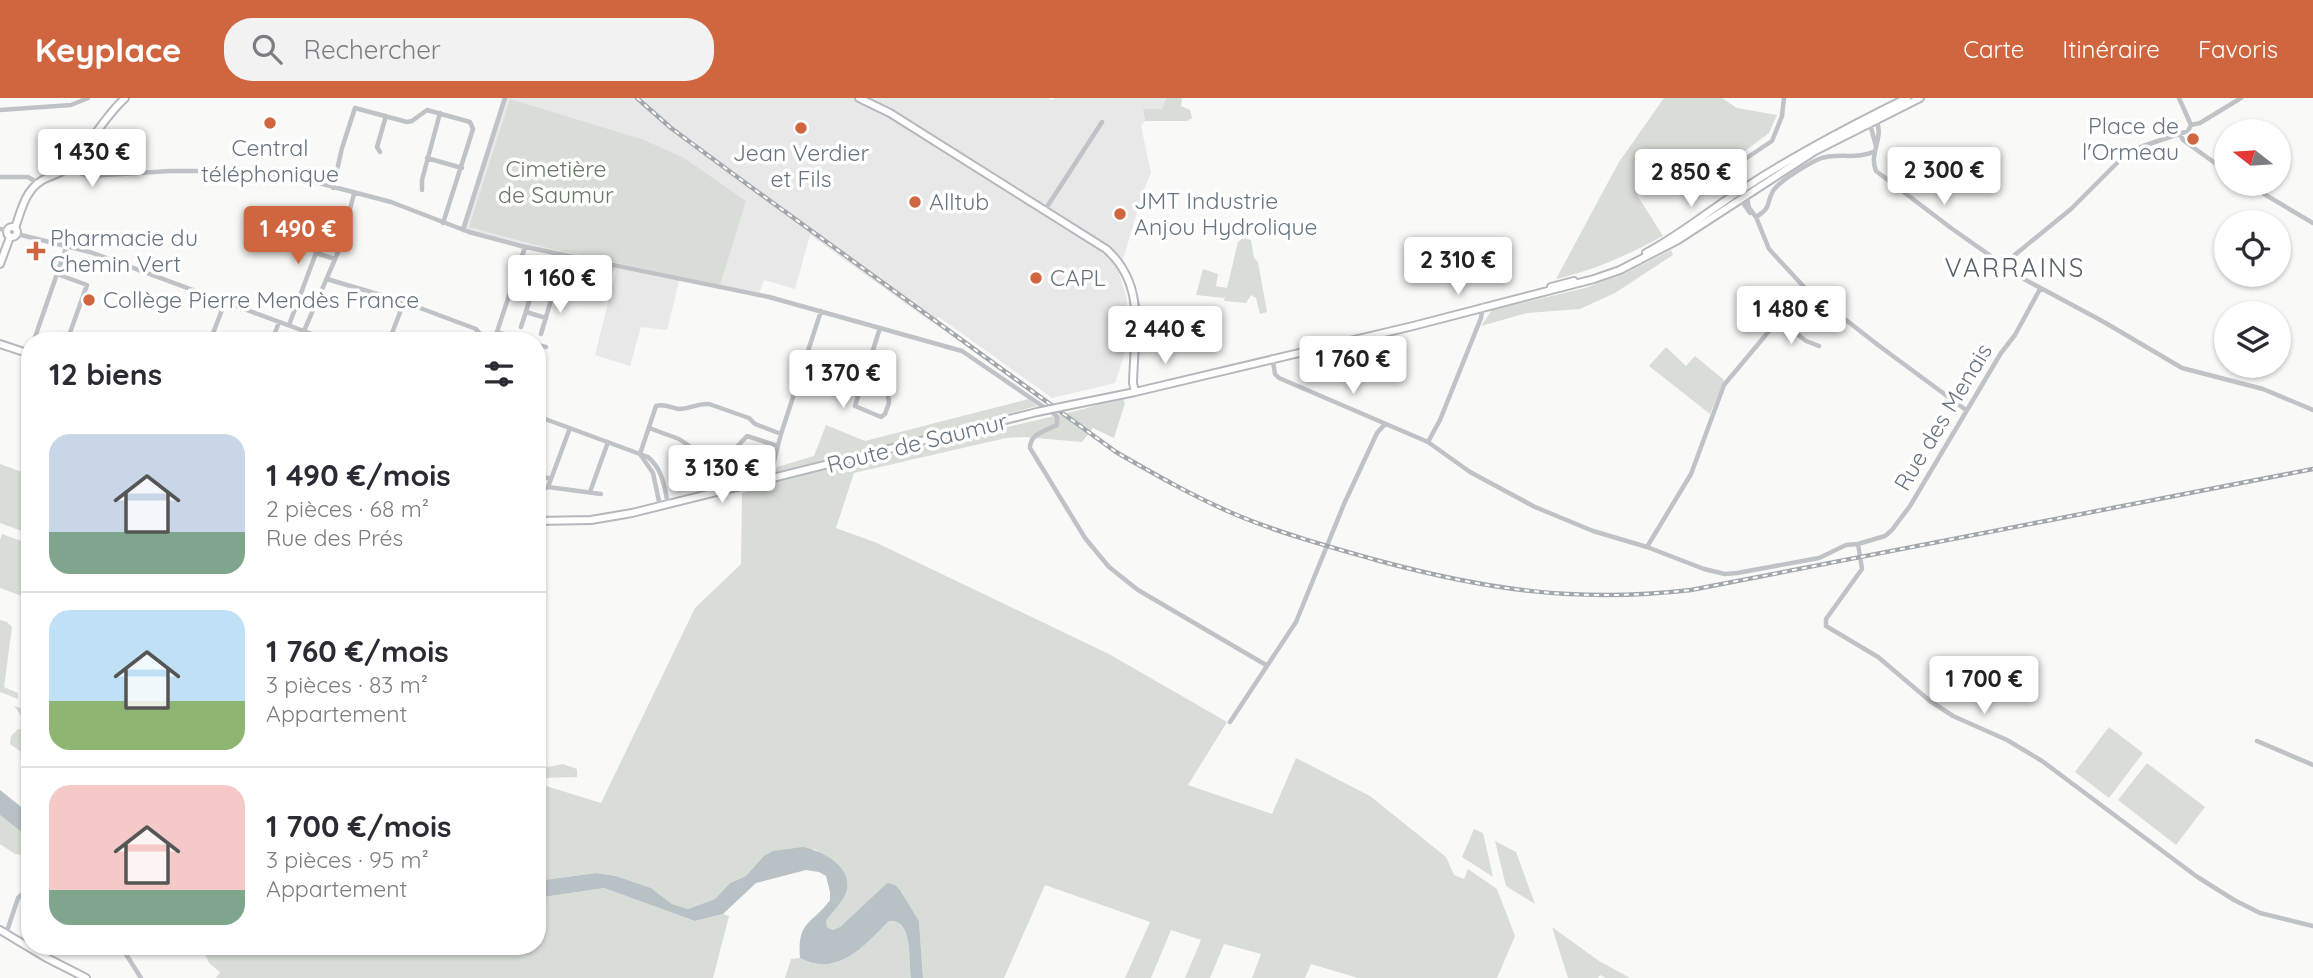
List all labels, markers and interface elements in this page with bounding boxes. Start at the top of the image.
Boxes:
search box [224,18,714,81]
text: Keyplace [35,29,182,70]
icon: search [248,30,286,68]
text: Rechercher [304,33,441,66]
text: Carte [1963,34,2024,64]
text: Itinéraire [2062,34,2160,64]
text: Favoris [2198,34,2278,64]
place label: Place de l'Ormeau [2082,111,2179,166]
marker: Central téléphonique [262,115,278,131]
north arrow [2214,119,2291,196]
map controls [2214,119,2291,378]
marker: Jean Verdier et Fils [793,120,809,136]
pin: 1 430 € [27,130,157,189]
marker: Place de l'Ormeau [2185,131,2201,147]
place label: Central téléphonique [201,133,339,188]
text: 1 430 € [54,137,130,166]
place label: Jean Verdier et Fils [733,138,869,193]
pin: 2 300 € [1879,148,2009,207]
pin: 2 850 € [1626,150,1756,209]
park label: Cimetière de Saumur [498,154,614,209]
text: 2 300 € [1904,155,1984,184]
text: 2 850 € [1651,157,1731,186]
place label: JMT Industrie Anjou Hydrolique [1134,186,1318,241]
place label: Alltub [929,187,989,216]
marker: Alltub [907,194,923,210]
pin: 1 490 € [233,206,363,266]
marker: JMT Industrie Anjou Hydrolique [1112,206,1128,222]
button: locate [2214,210,2291,287]
text: 1 490 € [260,214,336,243]
place label: Pharmacie du Chemin Vert [50,223,198,278]
pin: 2 310 € [1393,238,1523,297]
marker: Pharmacie du Chemin Vert [28,243,44,259]
text: 2 310 € [1420,245,1496,274]
district label: VARRAINS [1945,251,2085,284]
pin: 1 160 € [495,256,625,315]
text: 1 160 € [524,263,596,292]
place label: CAPL [1050,263,1106,292]
marker: CAPL [1028,270,1044,286]
place label: Collège Pierre Mendès France [103,285,419,314]
pin: 1 480 € [1726,286,1856,346]
marker: Collège Pierre Mendès France [81,292,97,308]
text: 1 480 € [1753,294,1829,323]
button: layers [2214,301,2291,378]
pin: 2 440 € [1100,306,1230,366]
text: 2 440 € [1124,314,1206,343]
pin: 1 760 € [1288,336,1418,396]
street label: Rue des Menais [1887,338,1998,496]
text: 1 760 € [1315,344,1391,373]
pin: 1 370 € [778,350,908,410]
text: 12 biens [49,355,162,393]
icon: filters [480,355,518,393]
text: 1 370 € [805,358,881,387]
street label: Route de Saumur [824,406,1010,479]
pin: 3 130 € [657,446,787,505]
text: 3 130 € [684,453,760,482]
text: 1 490 €/mois [266,456,451,494]
icon: home [105,462,189,546]
text: 2 pièces · 68 m² [266,494,429,523]
text: Rue des Prés [266,523,403,552]
text: 1 760 €/mois [266,632,449,670]
icon: home [105,638,189,722]
pin: 1 700 € [1919,656,2049,716]
text: 1 700 € [1945,664,2023,693]
text: 3 pièces · 83 m² [266,670,428,699]
text: Appartement [266,699,407,728]
text: 1 700 €/mois [266,807,452,845]
icon: home [105,813,189,897]
text: 3 pièces · 95 m² [266,845,429,874]
text: Appartement [266,874,407,903]

